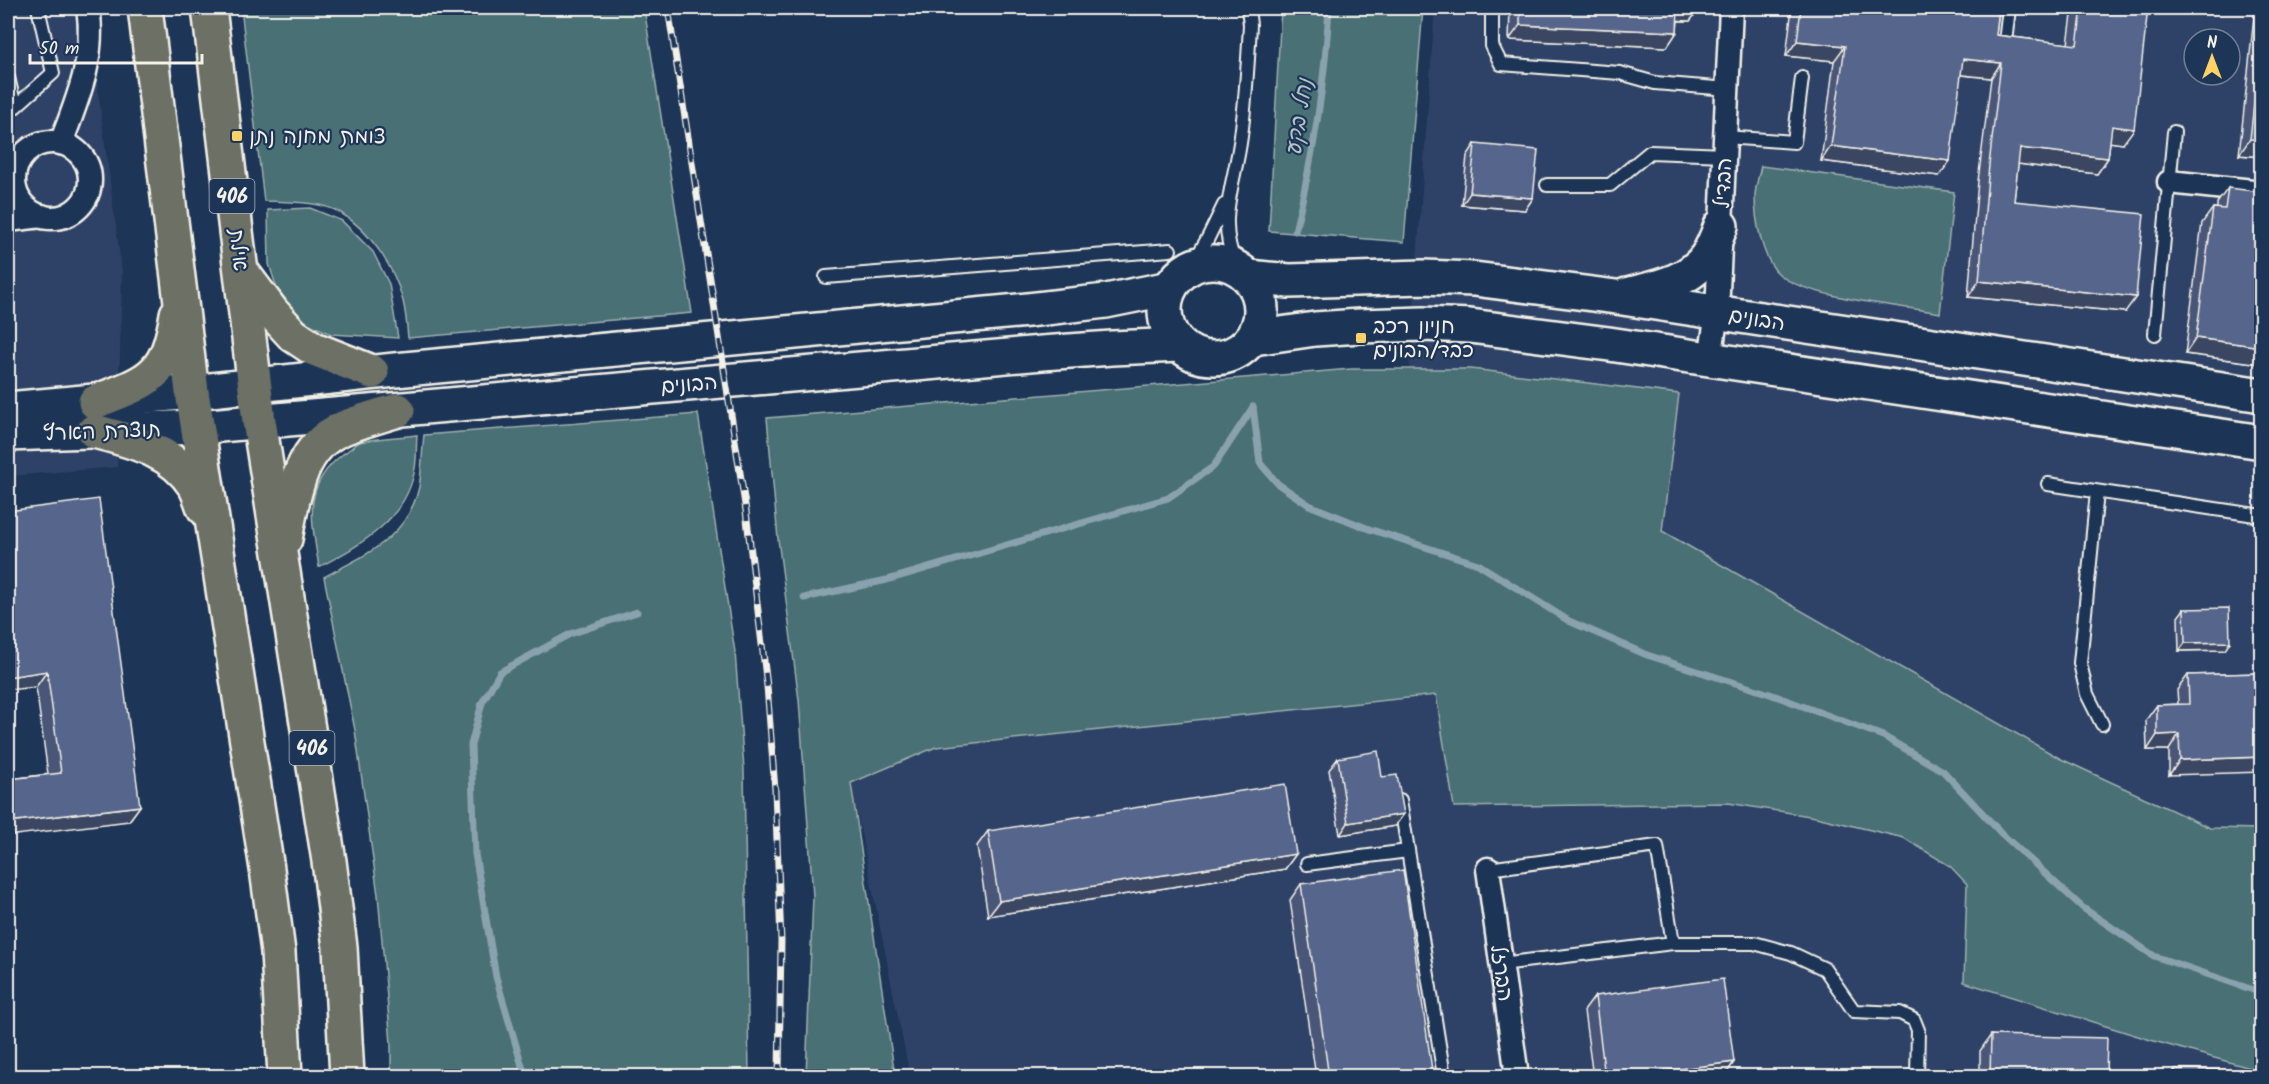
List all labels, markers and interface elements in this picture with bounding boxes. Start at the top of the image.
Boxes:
scale bar [30,27,202,65]
north arrow [2182,27,2242,87]
text: N [2207,31,2217,56]
text: 50 m [39,35,79,64]
water label: נחל בקע [1277,75,1324,158]
place label: צומת מחנה נתן [249,121,386,154]
marker: צומת מחנה נתן [230,129,244,143]
street label: הבדיל [1707,157,1742,210]
road number: 406 [210,179,254,213]
street label: אילת [218,226,256,273]
street label: הבונים [1726,300,1788,341]
place label: חניון רכב כבד/הבונים [1373,311,1474,368]
marker: חניון רכב כבד/הבונים [1354,331,1368,345]
street label: הבונים [659,367,719,404]
street label: תוצרת הארץ [43,414,161,451]
road number: 406 [290,731,334,765]
street label: הברזל [1480,943,1521,1004]

